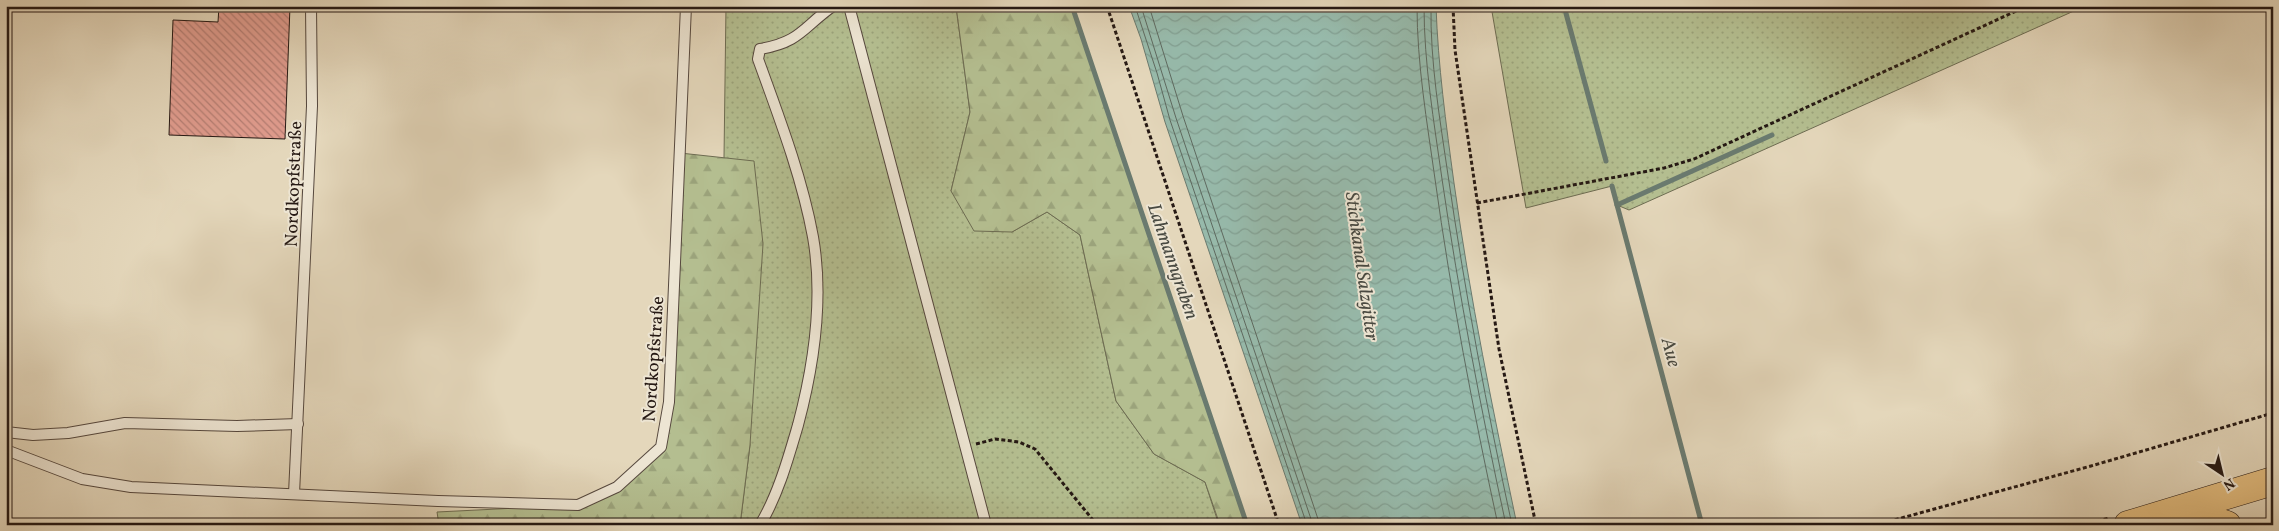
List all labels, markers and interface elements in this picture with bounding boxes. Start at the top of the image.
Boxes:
street label: Nordkopfstraße [280,121,309,247]
water label: Stichkanal Salzgitter [1338,190,1384,343]
water label: Lahmanngraben [1140,200,1204,323]
street label: Nordkopfstraße [638,295,671,423]
water label: Aue [1653,334,1686,370]
north arrow [2196,448,2246,498]
text: N [2219,473,2238,494]

